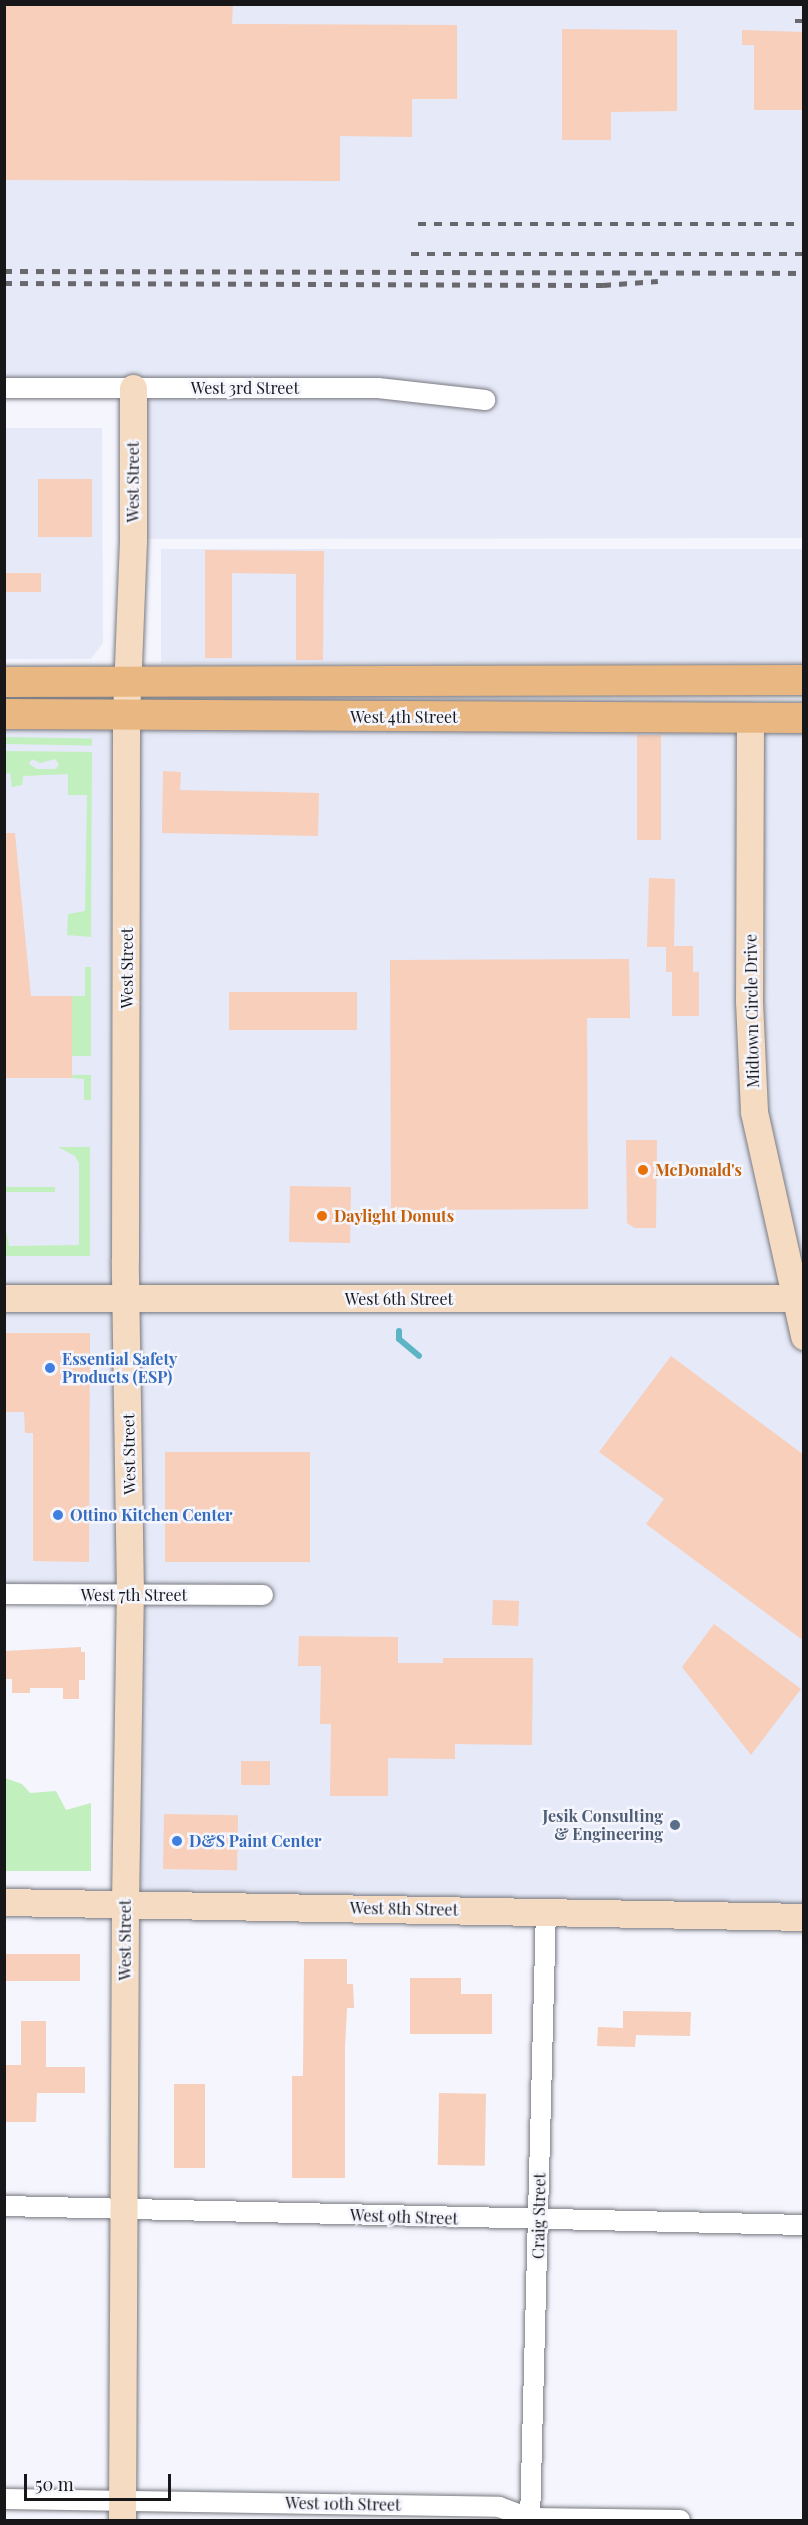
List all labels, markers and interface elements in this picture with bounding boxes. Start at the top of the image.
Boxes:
street label: West 3rd Street [191,378,299,398]
street label: West Street [123,441,143,523]
street label: West 4th Street [350,707,458,727]
street label: West Street [117,927,137,1009]
street label: Midtown Circle Drive [741,934,763,1088]
place label: McDonald's [655,1160,742,1180]
marker: McDonald's [636,1163,650,1177]
place label: Daylight Donuts [334,1206,454,1226]
marker: Daylight Donuts [315,1209,329,1223]
street label: West 6th Street [345,1289,453,1309]
place label: Essential Safety Products (ESP) [62,1349,177,1387]
marker: Essential Safety Products (ESP) [43,1361,57,1375]
street label: West Street [119,1413,139,1495]
place label: Ottino Kitchen Center [70,1505,232,1525]
marker: Ottino Kitchen Center [51,1508,65,1522]
street label: West 7th Street [81,1585,187,1605]
place label: Jesik Consulting & Engineering [542,1806,663,1844]
marker: Jesik Consulting & Engineering [668,1818,682,1832]
place label: D&S Paint Center [189,1831,322,1851]
marker: D&S Paint Center [170,1834,184,1848]
street label: West 8th Street [350,1898,458,1920]
street label: West Street [115,1899,135,1981]
street label: Craig Street [529,2173,549,2259]
street label: West 9th Street [349,2206,459,2228]
scale bar [27,2462,174,2500]
text: 50 m [35,2472,74,2496]
street label: West 10th Street [285,2493,401,2515]

